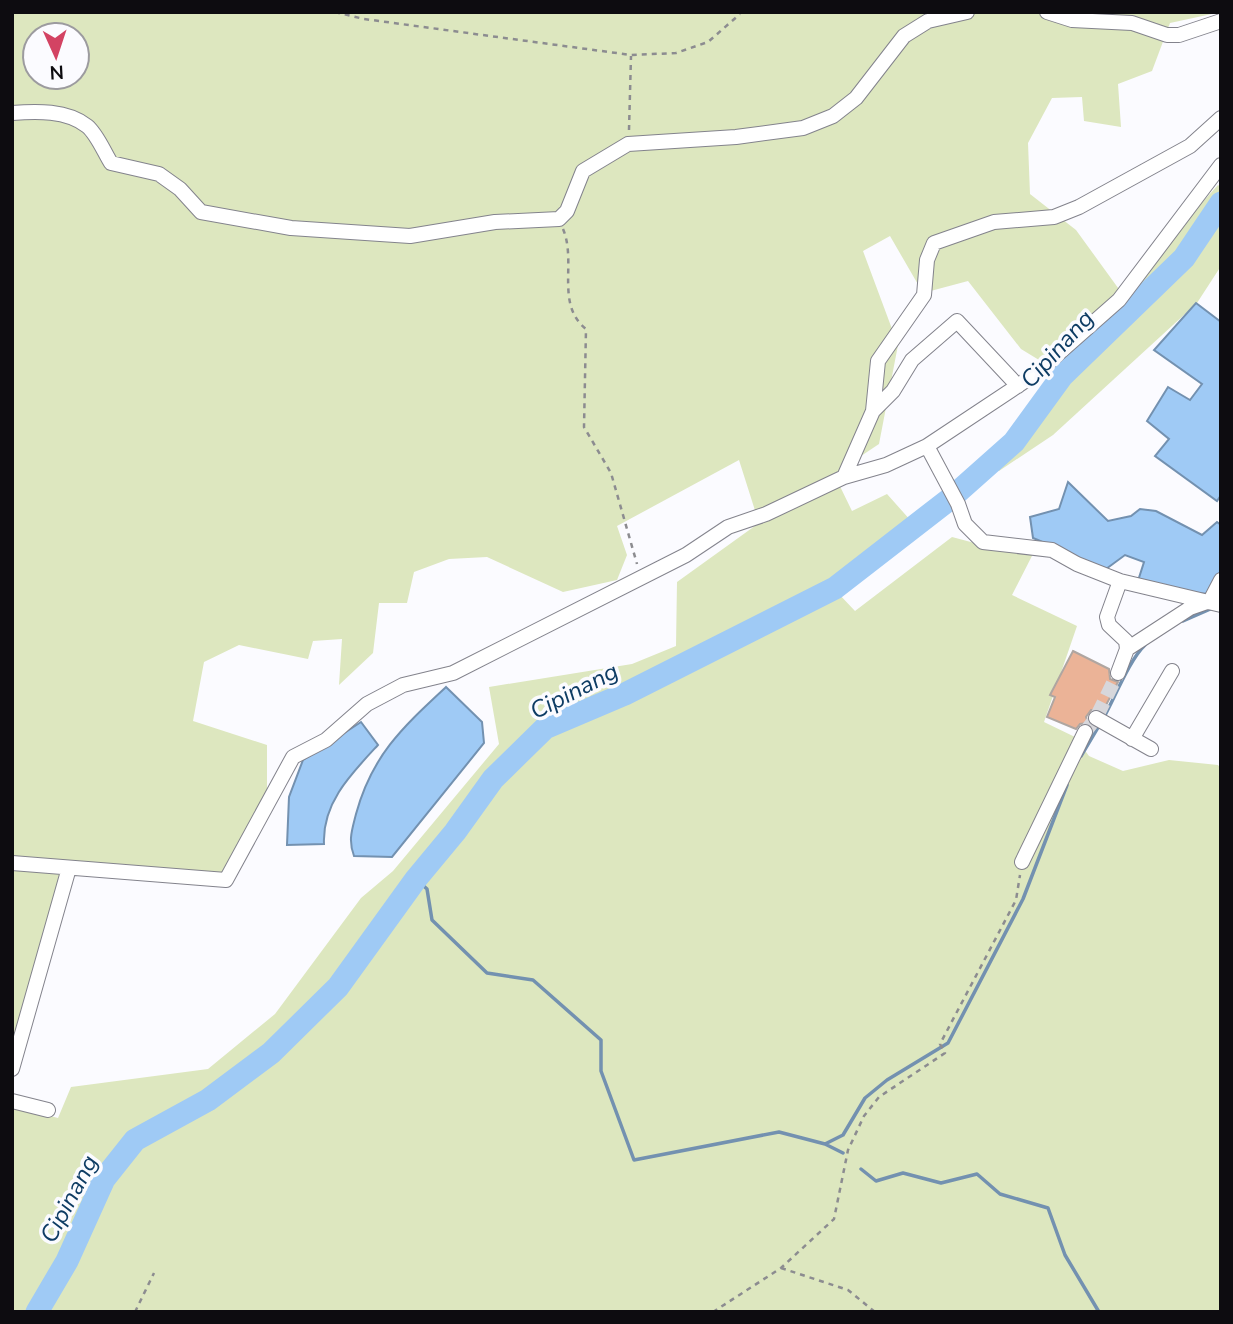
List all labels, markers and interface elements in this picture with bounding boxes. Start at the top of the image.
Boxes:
north arrow [21,21,91,91]
text: N [49,59,65,85]
water label: Cipinang [1013,303,1101,395]
water label: Cipinang [524,655,624,727]
water label: Cipinang [32,1149,106,1249]

